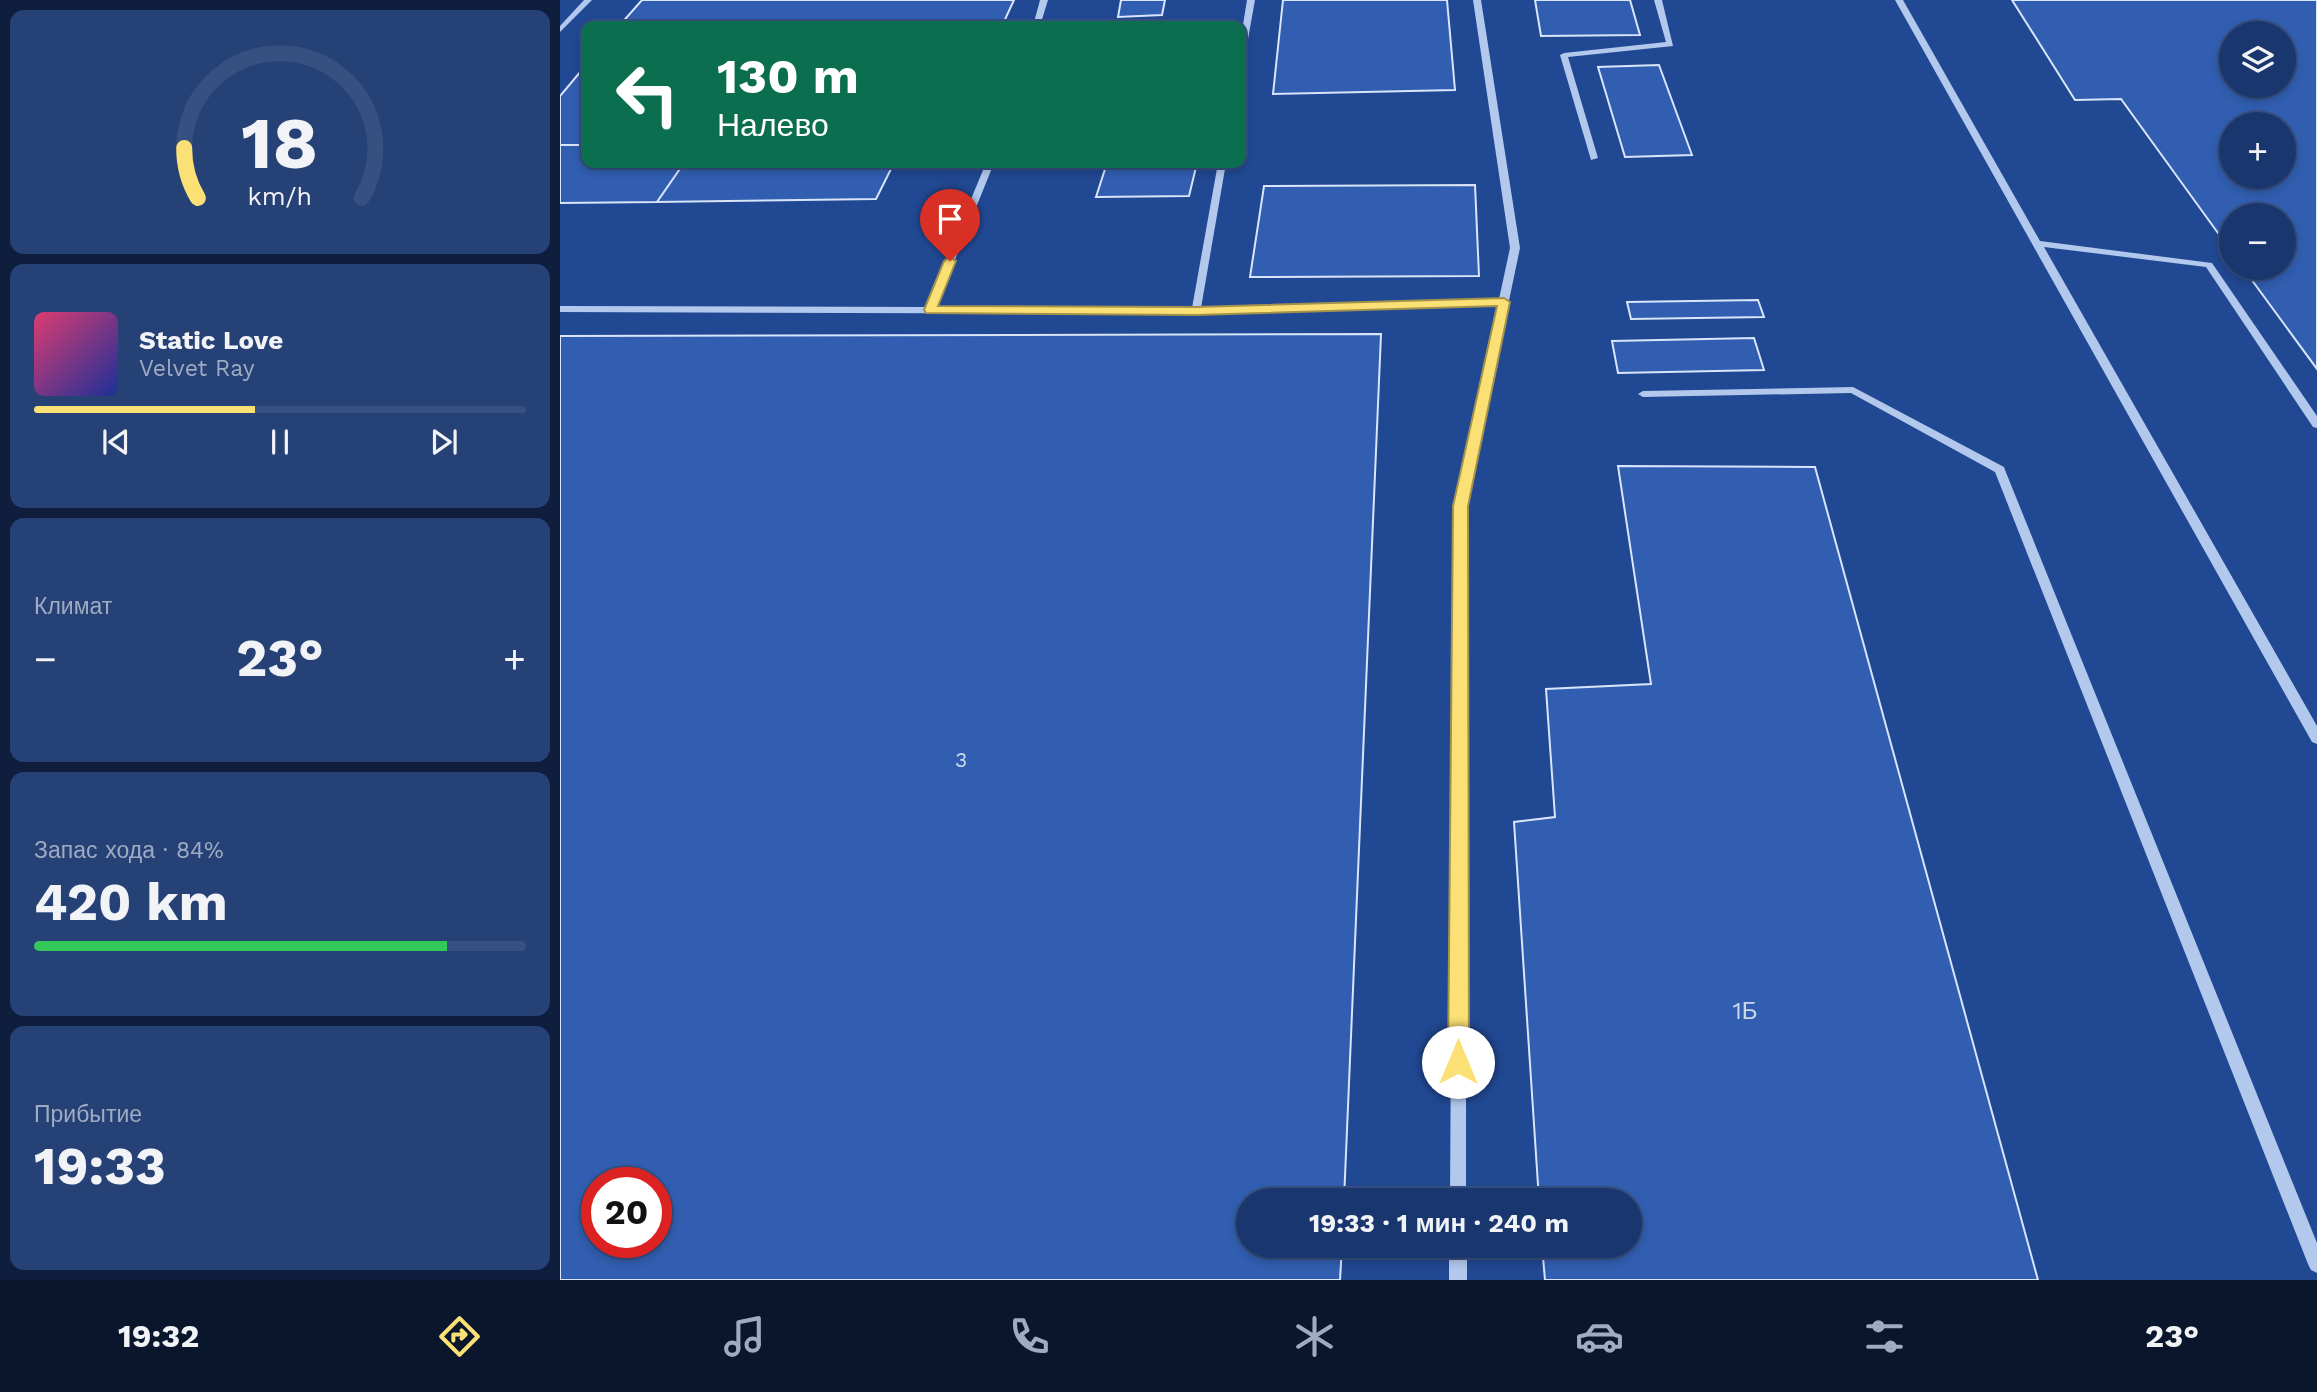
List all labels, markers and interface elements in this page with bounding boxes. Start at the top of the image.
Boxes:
map controls [2219,21,2296,280]
button: layers [2219,21,2296,98]
text: 130 m [717,47,859,105]
icon: left [602,49,693,140]
text: 18 [241,100,319,186]
text: Налево [717,106,829,144]
button: + [2219,112,2296,189]
text: km/h [248,182,312,211]
pin [920,189,980,261]
icon: arrive [931,200,969,238]
button: − [2219,203,2296,280]
text: Static Love [139,325,283,355]
text: Velvet Ray [139,355,255,382]
icon: previous [97,423,135,461]
icon: pause [261,423,299,461]
icon: next [425,423,463,461]
text: Климат [34,593,112,620]
text: 23° [236,628,324,689]
text: − [34,637,57,681]
text: + [503,637,526,681]
house number: 3 [955,747,967,772]
text: Запас хода · 84% [34,837,224,864]
text: 420 km [34,872,228,933]
house number: 1Б [1732,997,1758,1025]
position arrow [1421,1025,1495,1099]
text: Прибытие [34,1101,142,1128]
text: 19:33 [34,1136,166,1197]
speed limit sign: 20 [581,1167,672,1258]
text: 19:33 · 1 мин · 240 m [1309,1208,1569,1238]
icon: directions [435,1312,484,1361]
icon: music [720,1312,769,1361]
icon: phone [1005,1312,1054,1361]
icon: climate [1290,1312,1339,1361]
icon: car [1575,1312,1624,1361]
icon: filters [1860,1312,1909,1361]
text: 19:32 [118,1317,199,1355]
text: 23° [2145,1317,2199,1355]

